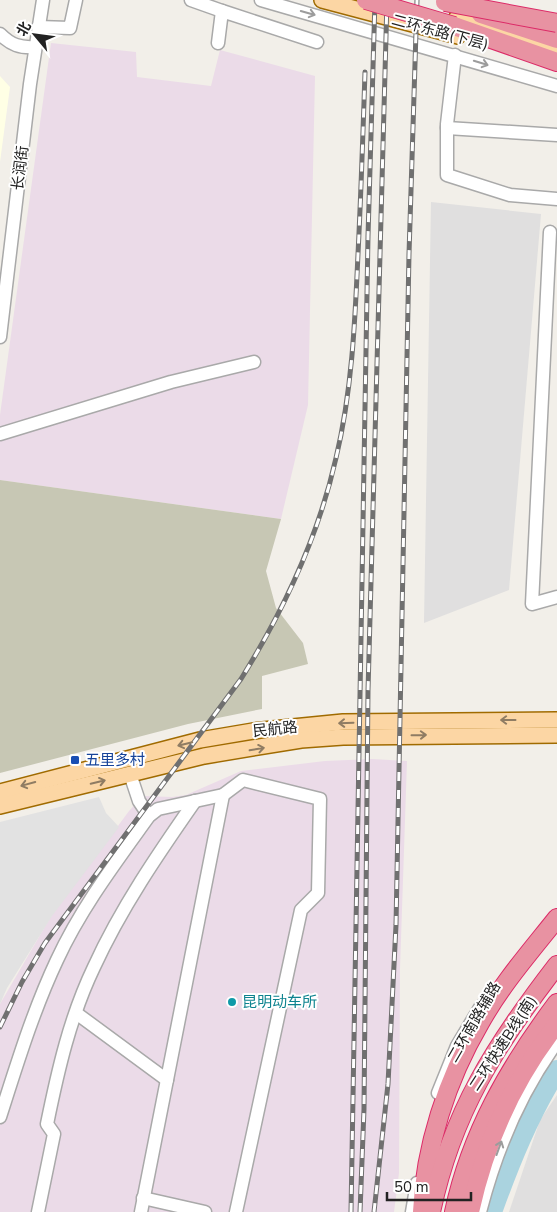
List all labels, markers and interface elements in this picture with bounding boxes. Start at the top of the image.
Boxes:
one-way arrow [299,9,315,18]
street label: 二环东路(下层) [389,9,491,55]
north arrow [10,10,60,60]
text: 北 [12,18,36,40]
one-way arrow [472,59,488,69]
street label: 长润街 [7,144,33,192]
one-way arrow [501,715,517,725]
street label: 民航路 [252,717,298,741]
one-way arrow [338,718,354,727]
one-way arrow [410,731,426,740]
one-way arrow [177,740,193,749]
one-way arrow [249,743,265,753]
place label: 五里多村 [85,750,145,770]
marker: 五里多村 [69,754,81,766]
one-way arrow [90,777,106,786]
one-way arrow [20,780,36,790]
street label: 二环南路辅路 [443,978,505,1066]
place label: 昆明动车所 [242,992,317,1012]
street label: 二环快速B线(南) [465,992,541,1094]
marker: 昆明动车所 [226,996,238,1008]
one-way arrow [495,1141,504,1157]
scale bar [387,1170,471,1202]
text: 50 m [394,1177,429,1197]

